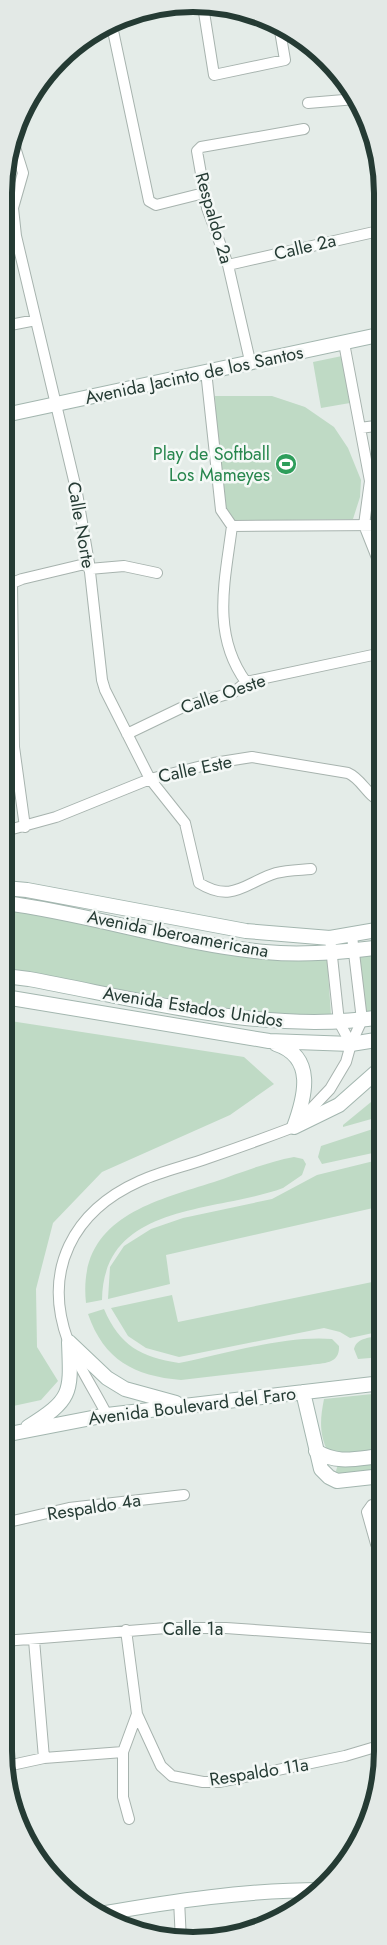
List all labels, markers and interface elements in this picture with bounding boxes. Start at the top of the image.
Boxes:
street label: Respaldo 2a [189,169,239,267]
street label: Calle 2a [271,227,339,267]
street label: Avenida Jacinto de los Santos [82,339,306,411]
place label: Play de Softball Los Mameyes [153,441,270,488]
sports icon: Play de Softball Los Mameyes [274,452,298,476]
street label: Calle Norte [61,480,101,570]
street label: Calle Oeste [177,667,269,721]
street label: Calle Este [156,749,234,789]
street label: Avenida Iberoamericana [85,904,271,964]
street label: Avenida Estados Unidos [101,980,285,1034]
street label: Avenida Boulevard del Faro [87,1380,298,1432]
street label: Respaldo 4a [45,1487,143,1527]
street label: Calle 1a [163,1616,223,1642]
street label: Respaldo 11a [208,1751,310,1793]

